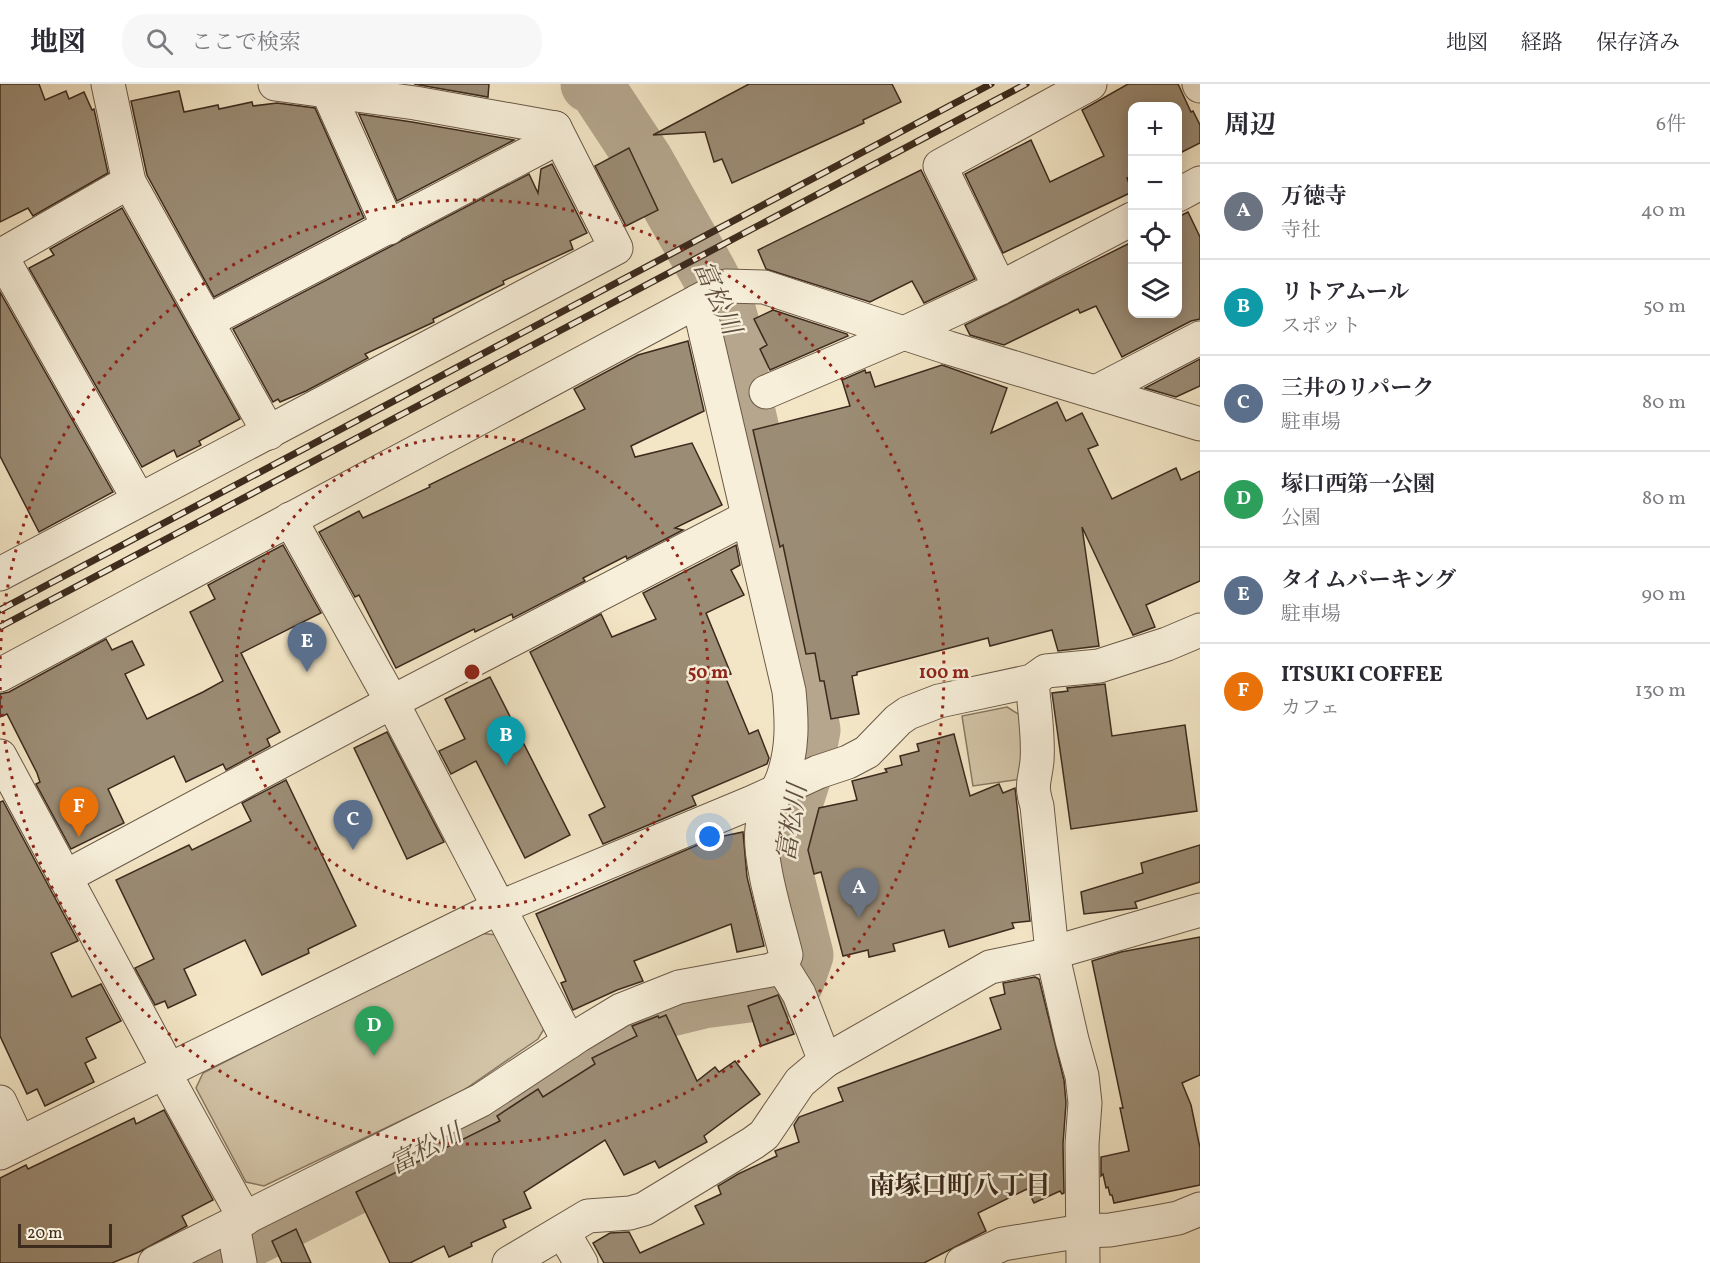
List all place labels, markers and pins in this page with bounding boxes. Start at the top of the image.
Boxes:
pin: E [288,622,326,672]
centre of rings [462,662,482,682]
pin: B [486,716,526,766]
pin: F [60,788,98,837]
pin: C [334,800,372,850]
pin: A [840,868,878,918]
pin: D [354,1006,394,1056]

